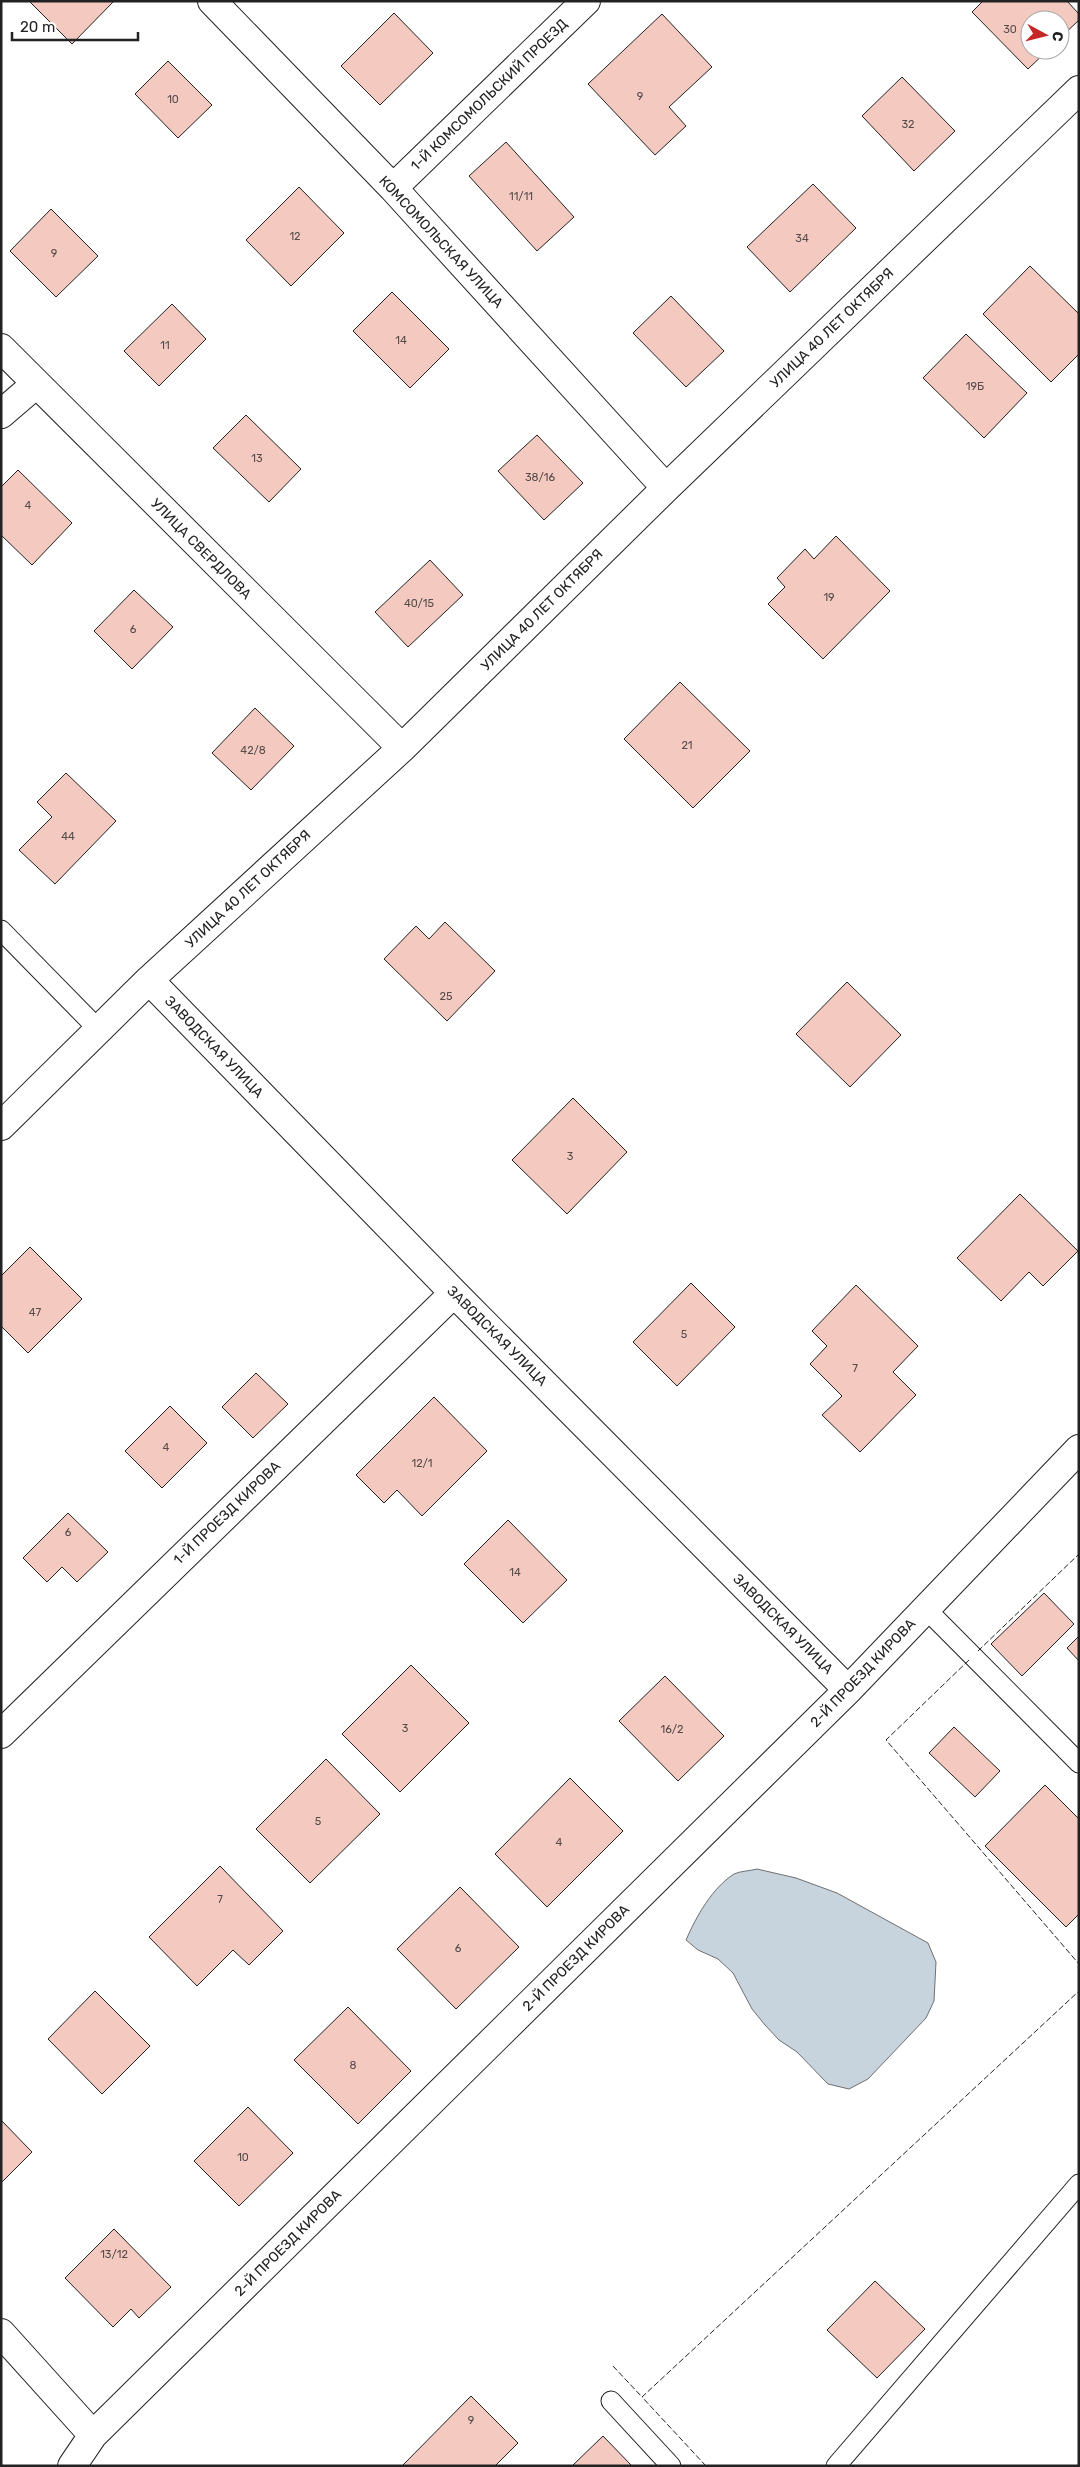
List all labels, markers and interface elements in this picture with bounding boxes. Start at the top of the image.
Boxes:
scale bar [12,10,139,42]
north arrow [1020,10,1070,60]
street label: 1-Й КОМСОМОЛЬСКИЙ ПРОЕЗД [406,15,571,174]
text: 20 m [20,18,55,36]
house number: 30 [1003,23,1017,36]
text: С [1048,31,1066,43]
house number: 9 [637,90,643,103]
house number: 10 [167,93,179,106]
house number: 32 [901,118,915,131]
street label: КОМСОМОЛЬСКАЯ УЛИЦА [375,172,507,312]
house number: 11/11 [509,190,533,203]
house number: 12 [289,230,301,243]
house number: 34 [795,232,809,245]
house number: 9 [51,247,57,260]
street label: УЛИЦА 40 ЛЕТ ОКТЯБРЯ [767,265,897,391]
house number: 14 [395,334,407,347]
house number: 11 [160,339,170,352]
house number: 19Б [966,380,984,393]
house number: 13 [251,452,263,465]
house number: 38/16 [525,471,555,484]
street label: УЛИЦА СВЕРДЛОВА [147,495,255,603]
house number: 4 [25,499,32,512]
street label: УЛИЦА 40 ЛЕТ ОКТЯБРЯ [478,546,606,674]
house number: 19 [823,591,835,604]
house number: 40/15 [404,597,435,610]
house number: 6 [130,623,137,636]
house number: 21 [681,739,693,752]
house number: 42/8 [240,744,266,757]
street label: УЛИЦА 40 ЛЕТ ОКТЯБРЯ [182,827,314,951]
house number: 44 [61,830,75,843]
house number: 25 [440,990,453,1003]
street label: ЗАВОДСКАЯ УЛИЦА [161,993,267,1102]
house number: 3 [567,1150,574,1163]
street label: ЗАВОДСКАЯ УЛИЦА [443,1282,551,1390]
house number: 47 [29,1306,41,1319]
house number: 5 [681,1328,688,1341]
house number: 7 [852,1362,858,1375]
house number: 4 [163,1441,170,1454]
street label: 1-Й ПРОЕЗД КИРОВА [169,1456,284,1568]
house number: 12/1 [411,1457,433,1470]
house number: 6 [65,1526,72,1539]
house number: 14 [509,1566,521,1579]
street label: ЗАВОДСКАЯ УЛИЦА [729,1570,837,1678]
street label: 2-Й ПРОЕЗД КИРОВА [806,1614,920,1731]
house number: 3 [402,1722,409,1735]
house number: 16/2 [661,1723,683,1736]
house number: 5 [315,1815,322,1828]
house number: 4 [556,1836,563,1849]
house number: 7 [217,1893,223,1906]
street label: 2-Й ПРОЕЗД КИРОВА [518,1900,633,2015]
house number: 6 [455,1942,462,1955]
house number: 8 [350,2059,357,2072]
house number: 10 [237,2151,249,2164]
street label: 2-Й ПРОЕЗД КИРОВА [230,2185,345,2300]
house number: 13/12 [100,2248,128,2261]
house number: 9 [468,2414,474,2427]

